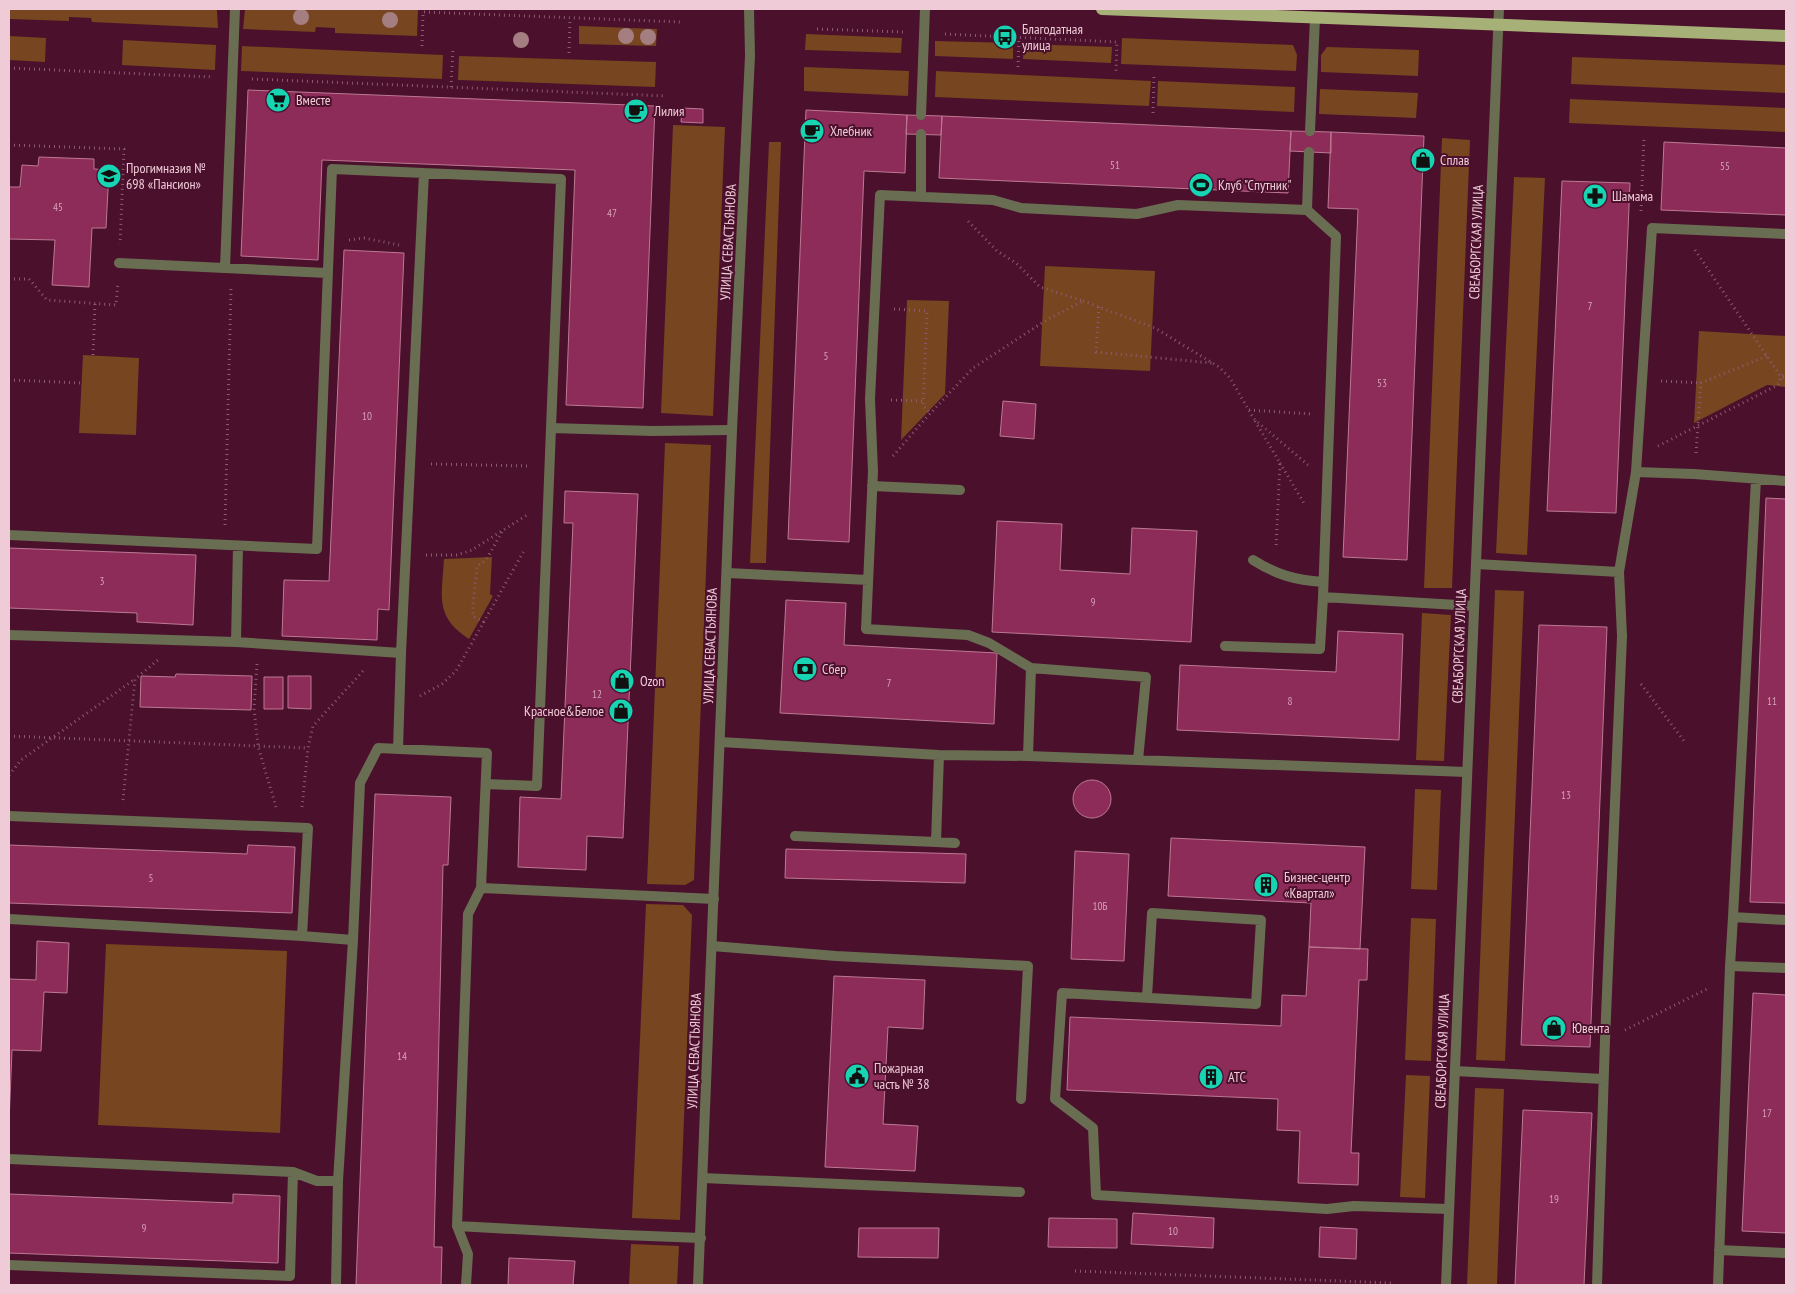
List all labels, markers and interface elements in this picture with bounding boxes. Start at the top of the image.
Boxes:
place label: Благодатная улица [1022,20,1083,54]
bus stop icon: Благодатная улица [992,24,1018,50]
supermarket icon: Вместе [265,87,291,113]
place label: Вместе [296,91,331,109]
cafe icon: Лилия [623,98,649,124]
place label: Лилия [653,102,684,120]
cafe icon: Хлебник [799,118,825,144]
place label: Хлебник [830,122,873,140]
shop icon: Сплав [1410,147,1436,173]
place label: Сплав [1440,151,1470,169]
house number: 51 [1110,158,1120,172]
place label: Прогимназия № 698 «Пансион» [126,159,206,193]
house number: 55 [1720,159,1730,173]
school or university icon: Прогимназия № 698 «Пансион» [96,163,122,189]
sports icon: Клуб "Спутник" [1188,172,1214,198]
place label: Клуб "Спутник" [1218,176,1291,194]
street label: УЛИЦА СЕВАСТЬЯНОВА [716,183,740,301]
pharmacy icon: Шамама [1582,183,1608,209]
street label: СВЕАБОРГСКАЯ УЛИЦА [1465,184,1487,300]
place label: Шамама [1612,187,1653,205]
house number: 45 [53,200,63,214]
house number: 47 [607,206,617,220]
house number: 7 [1588,299,1593,313]
house number: 5 [824,349,829,363]
house number: 53 [1377,376,1387,390]
house number: 10 [362,409,372,423]
house number: 3 [100,574,105,588]
street label: УЛИЦА СЕВАСТЬЯНОВА [699,587,721,705]
street label: СВЕАБОРГСКАЯ УЛИЦА [1448,588,1470,704]
house number: 9 [1091,595,1096,609]
bank icon: Сбер [792,656,818,682]
place label: Сбер [822,660,846,678]
shop icon: Ozon [609,668,635,694]
place label: Ozon [640,672,665,690]
house number: 7 [887,676,892,690]
house number: 12 [592,687,602,701]
house number: 8 [1288,694,1293,708]
house number: 11 [1767,694,1777,708]
shop icon: Красное&Белое [608,698,634,724]
place label: Красное&Белое [524,702,604,720]
house number: 13 [1561,788,1571,802]
place label: Бизнес-центр «Квартал» [1284,868,1350,902]
house number: 5 [149,871,154,885]
building icon: Бизнес-центр «Квартал» [1253,872,1279,898]
house number: 10Б [1093,899,1108,913]
street label: УЛИЦА СЕВАСТЬЯНОВА [683,992,705,1110]
street label: СВЕАБОРГСКАЯ УЛИЦА [1431,993,1453,1109]
shop icon: Ювента [1541,1015,1567,1041]
place label: Ювента [1572,1019,1610,1037]
house number: 14 [397,1049,407,1063]
place label: Пожарная часть № 38 [874,1059,929,1093]
public building icon: Пожарная часть № 38 [844,1063,870,1089]
building icon: АТС [1198,1064,1224,1090]
place label: АТС [1228,1068,1247,1086]
house number: 17 [1762,1106,1772,1120]
house number: 19 [1549,1192,1559,1206]
house number: 9 [142,1221,147,1235]
house number: 10 [1168,1224,1178,1238]

